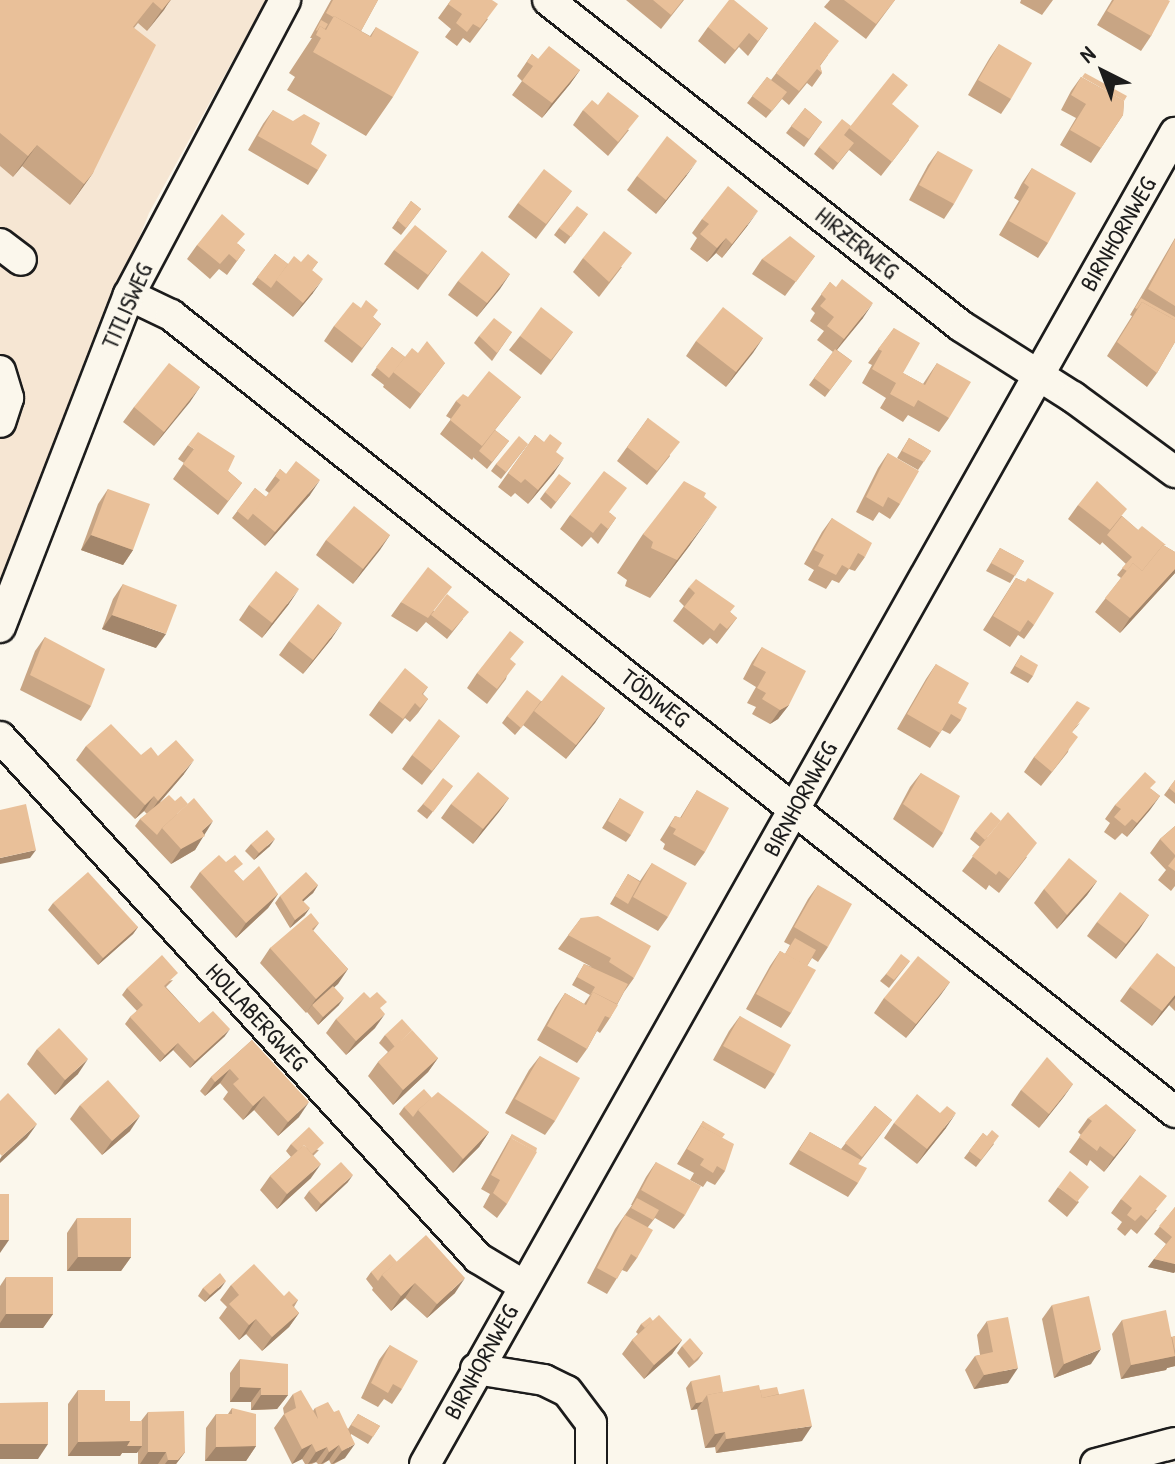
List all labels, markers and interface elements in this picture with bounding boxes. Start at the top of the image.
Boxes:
north arrow [1063,32,1143,112]
text: N [1073,39,1101,69]
street label: BIRNHORNWEG [1074,172,1162,296]
street label: HIRZERWEG [810,201,904,285]
street label: TITLISWEG [95,259,159,353]
street label: TÖDIWEG [615,662,695,734]
street label: BIRNHORNWEG [757,737,843,861]
street label: HOLLABERGWEG [200,957,314,1077]
street label: BIRNHORNWEG [438,1300,524,1424]

